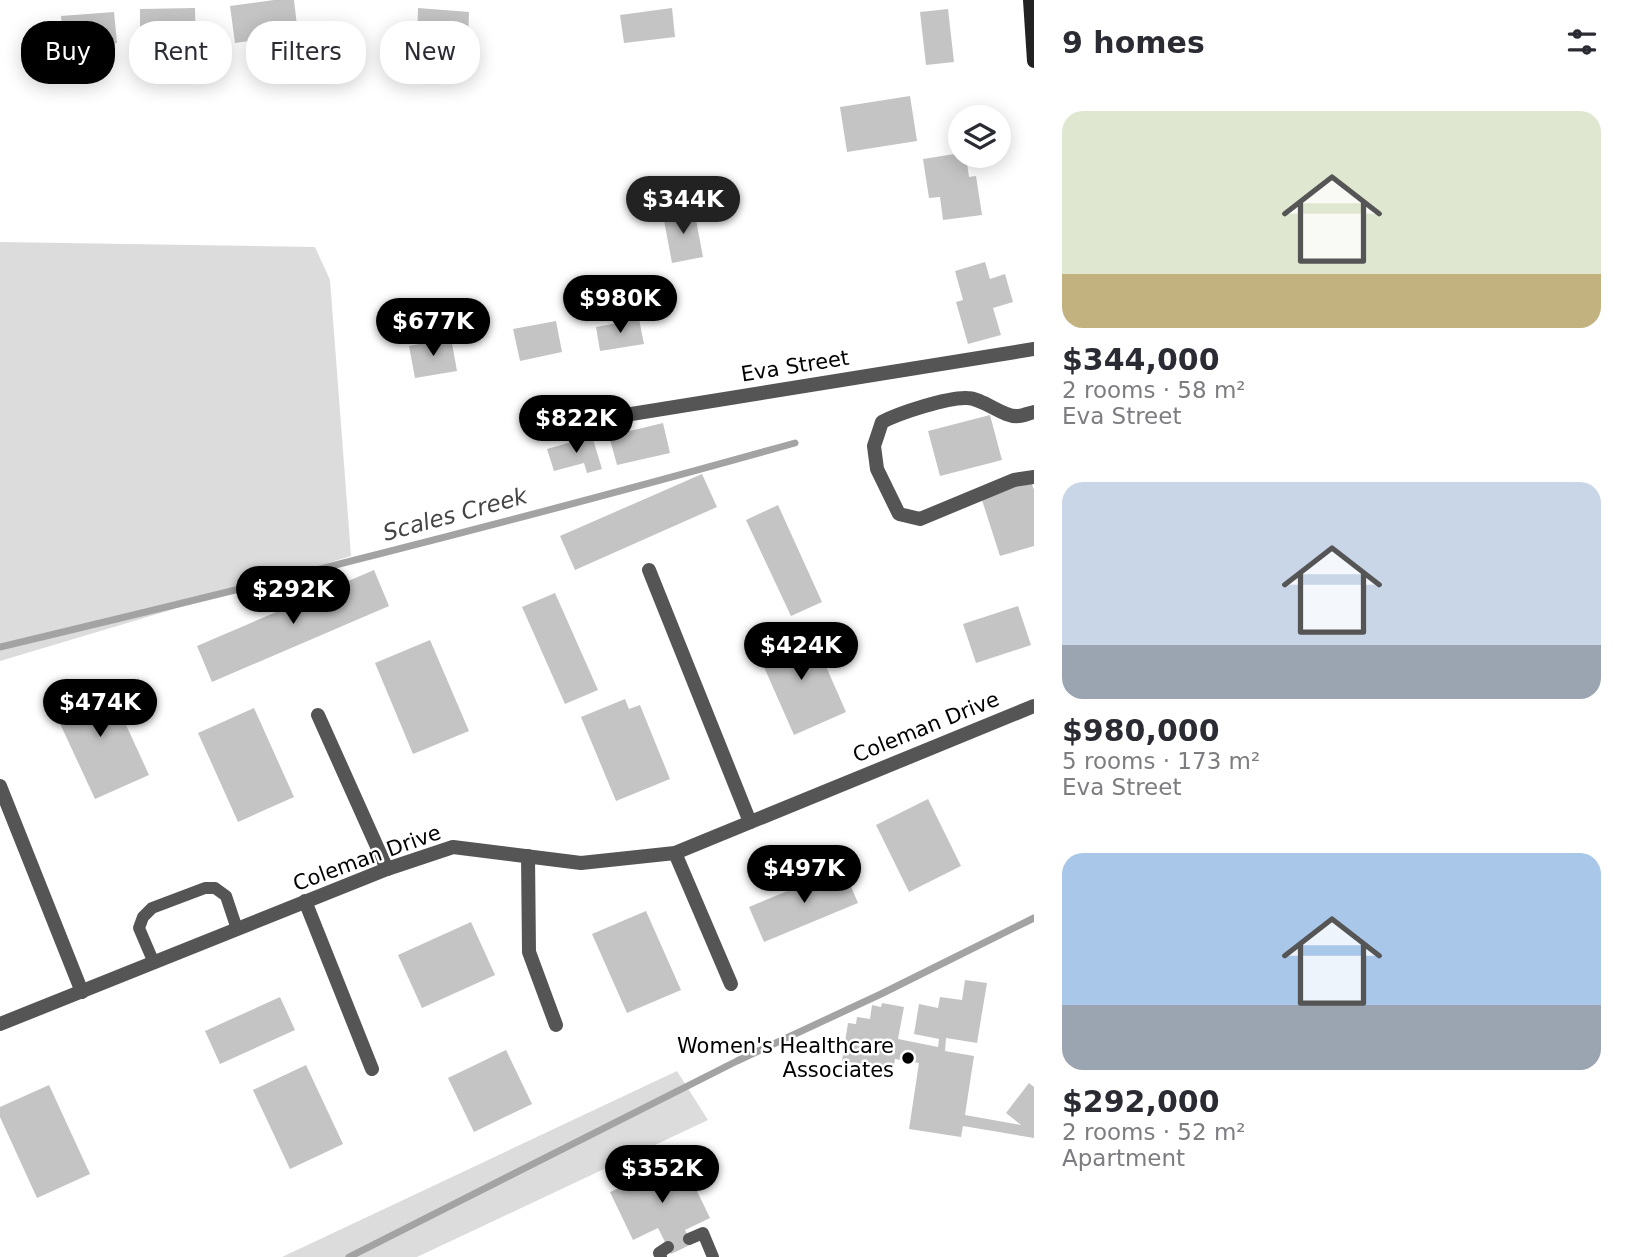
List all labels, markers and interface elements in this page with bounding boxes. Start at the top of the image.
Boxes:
chip: Buy [21,21,115,84]
chip: Rent [129,21,232,84]
chip: Filters [246,21,366,84]
chip: New [380,21,480,84]
icon: filters [1563,23,1601,61]
text: 9 homes [1062,25,1205,60]
map controls [948,105,1011,168]
button: layers [948,105,1011,168]
icon: home [1269,156,1395,282]
pin: $344K [634,176,732,236]
text: $344K [642,186,724,212]
pin: $980K [571,276,669,335]
text: $980K [579,285,661,311]
pin: $677K [384,298,482,358]
text: $677K [392,308,474,334]
text: $344,000 [1062,342,1220,377]
street label: Eva Street [739,346,851,386]
text: 2 rooms · 58 m² [1062,377,1246,403]
pin: $822K [527,396,625,455]
text: Eva Street [1062,403,1181,429]
text: $822K [535,405,617,431]
water label: Scales Creek [380,482,532,546]
icon: home [1269,527,1395,653]
pin: $292K [244,566,342,626]
text: $292K [252,576,334,602]
pin: $424K [752,622,850,682]
text: $424K [760,632,842,658]
pin: $474K [51,680,149,739]
street label: Coleman Drive [849,687,1003,767]
text: $474K [59,689,141,715]
text: $980,000 [1062,713,1220,748]
text: 5 rooms · 173 m² [1062,748,1260,774]
text: Eva Street [1062,774,1181,800]
street label: Coleman Drive [290,820,444,896]
pin: $497K [755,846,853,905]
text: $497K [763,855,845,881]
icon: home [1269,898,1395,1024]
place label: Women's Healthcare Associates [677,1034,894,1082]
marker: Women's Healthcare Associates [900,1050,916,1066]
text: $292,000 [1062,1084,1220,1119]
text: 2 rooms · 52 m² [1062,1119,1246,1145]
text: Apartment [1062,1145,1185,1171]
pin: $352K [613,1146,711,1205]
text: $352K [621,1155,703,1181]

